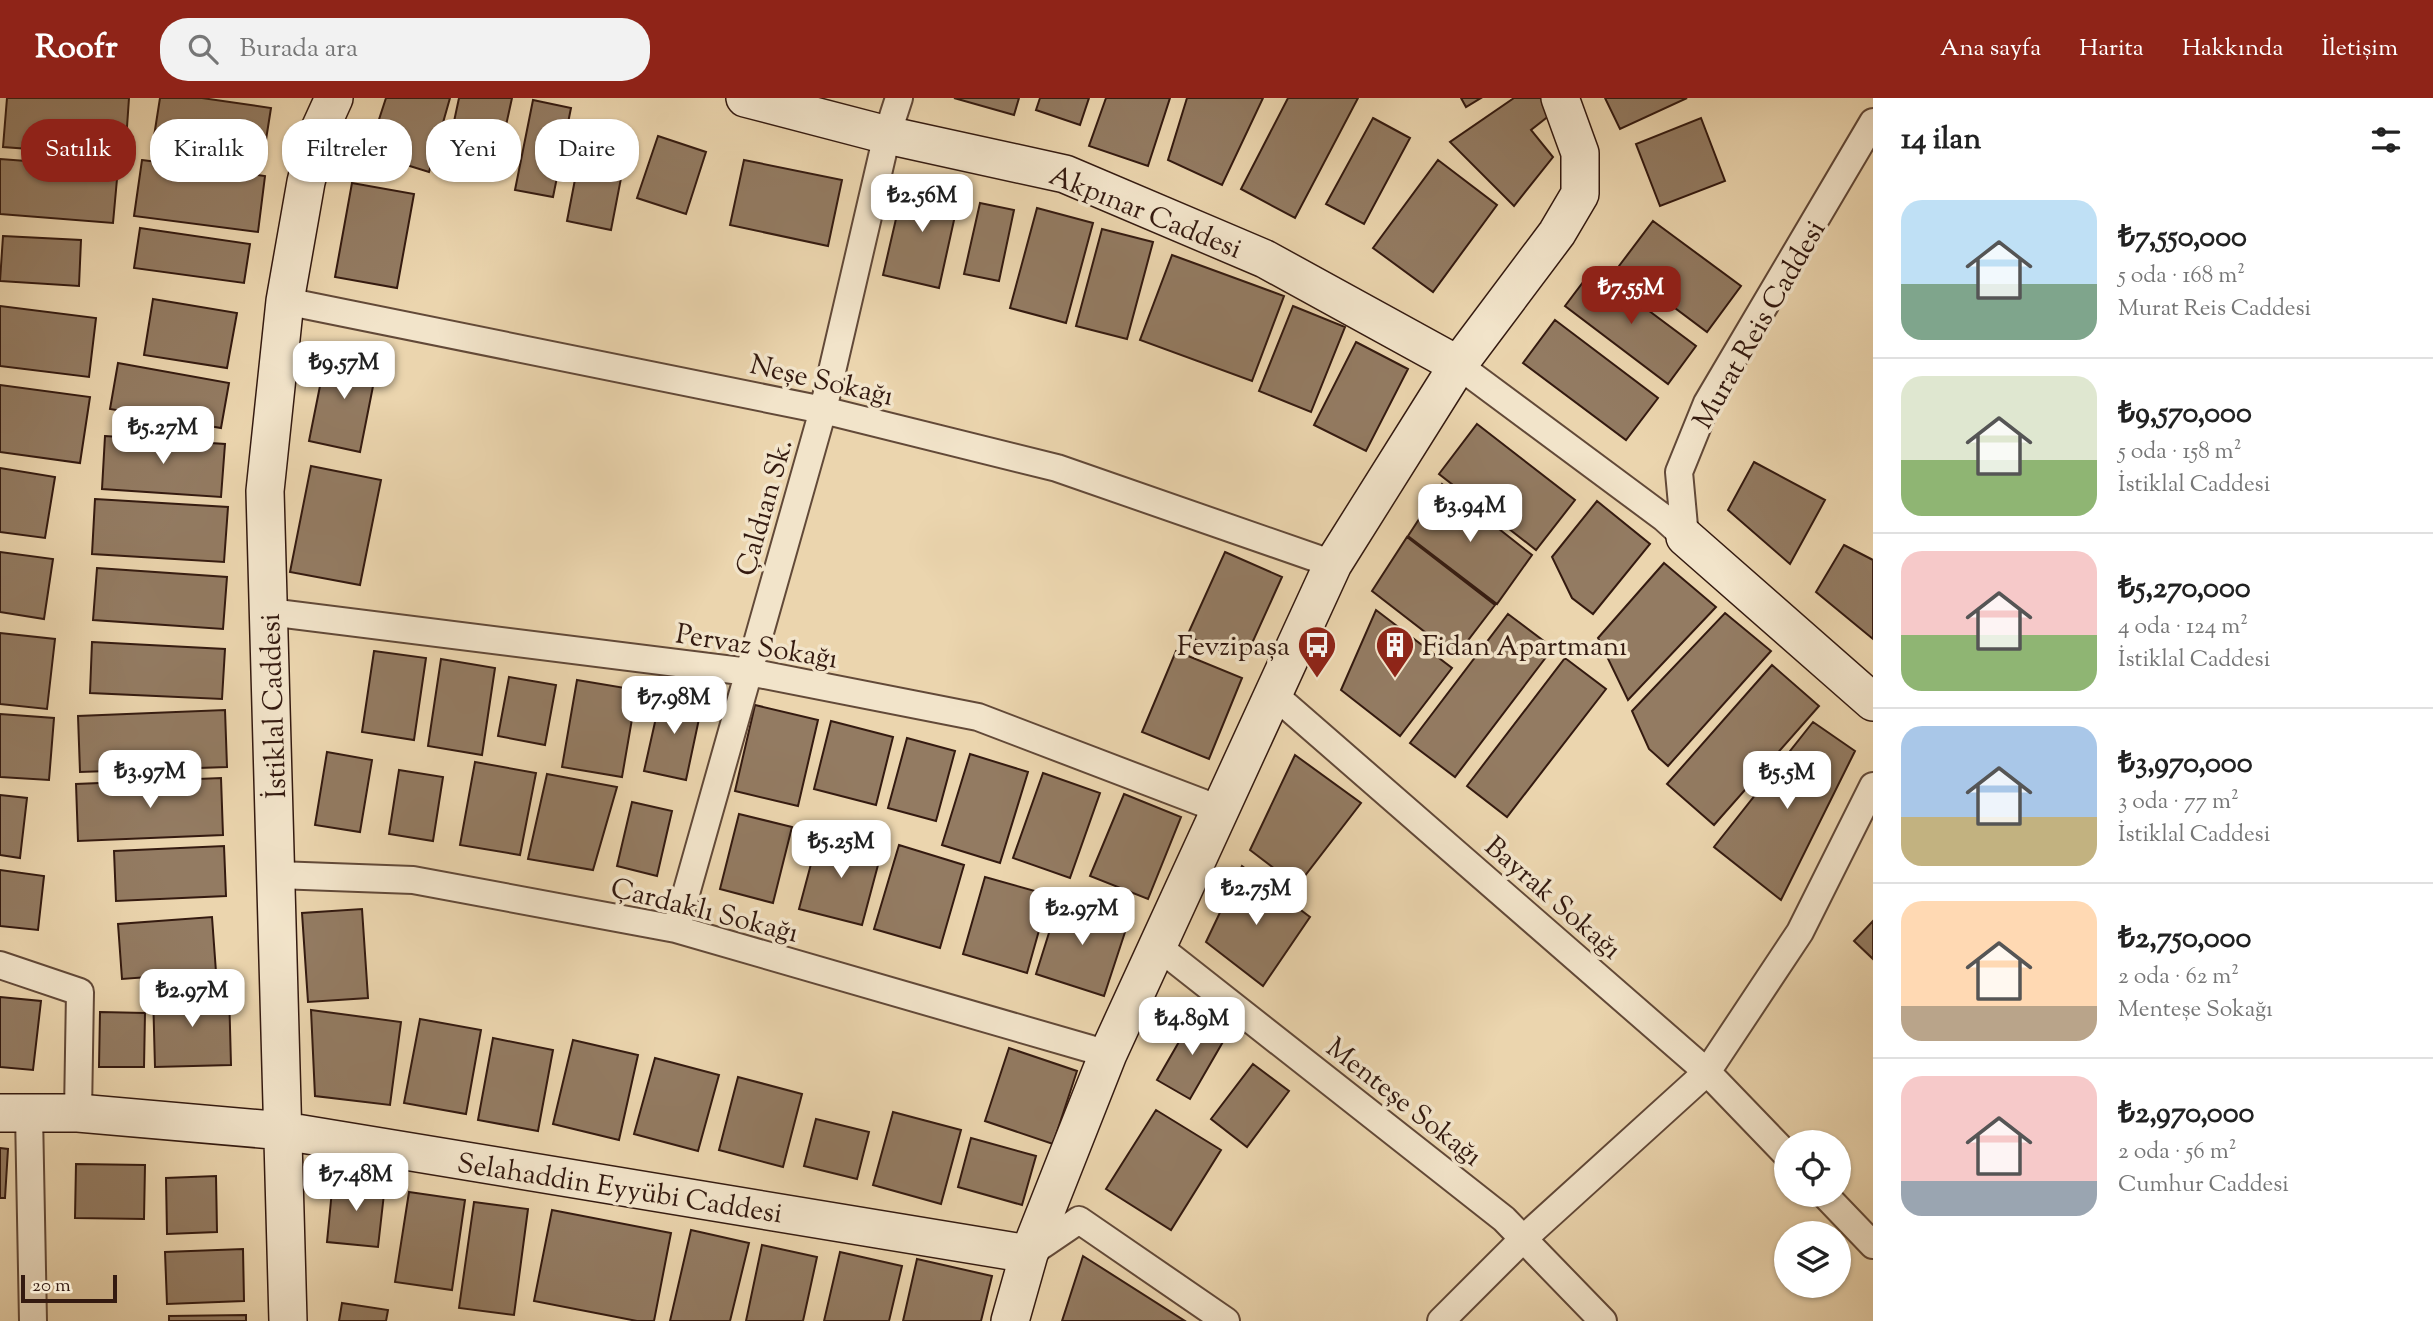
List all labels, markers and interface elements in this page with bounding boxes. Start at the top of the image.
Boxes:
search box [160,18,650,81]
text: Roofr [35,25,118,73]
icon: search [184,30,222,68]
text: Burada ara [240,31,358,68]
text: Ana sayfa [1940,32,2041,66]
text: Harita [2079,32,2144,66]
text: Hakkında [2182,32,2283,66]
text: İletişim [2321,32,2398,66]
chip: Satılık [21,119,136,182]
chip: Kiralık [150,119,268,182]
chip: Filtreler [282,119,412,182]
chip: Yeni [426,119,521,182]
chip: Daire [535,119,639,182]
text: 14 ilan [1901,119,1981,162]
icon: filters [2367,121,2405,159]
street label: Akpınar Caddesi [1043,157,1247,271]
pin: ₺2.56M [865,174,979,234]
text: ₺2.56M [887,180,957,213]
street label: Murat Reis Caddesi [1684,214,1837,437]
text: ₺7,550,000 [2118,217,2247,260]
icon: home [1957,228,2041,312]
text: 5 oda · 168 m² [2118,260,2245,293]
pin: ₺7.55M [1574,266,1688,326]
text: ₺7.55M [1598,272,1664,305]
text: Murat Reis Caddesi [2118,293,2311,326]
pin: ₺9.57M [287,342,401,401]
street label: Neşe Sokağı [746,346,897,418]
text: ₺9.57M [309,347,379,380]
text: ₺9,570,000 [2118,393,2252,436]
icon: home [1957,404,2041,488]
pin: ₺5.27M [106,406,220,466]
text: ₺5.27M [128,412,198,445]
street label: Çaldıan Sk. [727,435,805,581]
text: 5 oda · 158 m² [2118,436,2241,469]
text: İstiklal Caddesi [2118,469,2270,502]
pin: ₺3.94M [1413,484,1527,544]
text: ₺3.94M [1434,490,1506,523]
text: ₺5,270,000 [2118,568,2251,611]
icon: home [1957,579,2041,663]
text: 4 oda · 124 m² [2118,611,2248,644]
street label: İstiklal Caddesi [252,613,298,799]
street label: Pervaz Sokağı [673,615,840,681]
bus stop icon: Fevzipaşa [1296,624,1338,679]
building icon: Fidan Apartmanı [1374,624,1416,679]
place label: Fevzipaşa [1177,628,1290,668]
place label: Fidan Apartmanı [1422,628,1627,668]
text: İstiklal Caddesi [2118,644,2270,677]
pin: ₺7.98M [617,676,731,736]
text: ₺7.98M [638,682,710,715]
text: ₺3,970,000 [2118,743,2253,786]
pin: ₺3.97M [93,750,207,810]
pin: ₺5.5M [1738,752,1836,811]
icon: home [1957,754,2041,838]
text: ₺3.97M [114,756,186,789]
text: ₺5.5M [1759,757,1815,790]
text: 3 oda · 77 m² [2118,786,2239,819]
text: İstiklal Caddesi [2118,819,2270,852]
pin: ₺5.25M [784,820,898,880]
text: ₺5.25M [808,826,874,859]
street label: Bayrak Sokağı [1475,828,1629,970]
pin: ₺2.75M [1199,868,1313,927]
street label: Çardaklı Sokağı [606,869,802,955]
text: ₺2.75M [1221,873,1291,906]
pin: ₺2.97M [1025,888,1139,947]
text: ₺2.97M [1046,893,1118,926]
text: ₺2,750,000 [2118,918,2251,961]
icon: home [1957,929,2041,1013]
text: 2 oda · 62 m² [2118,961,2239,994]
pin: ₺2.97M [135,970,249,1029]
text: ₺2.97M [156,975,228,1008]
text: Menteşe Sokağı [2118,994,2273,1027]
pin: ₺4.89M [1135,998,1249,1057]
text: ₺4.89M [1155,1003,1229,1036]
street label: Menteşe Sokağı [1317,1030,1490,1177]
text: ₺2,970,000 [2118,1093,2254,1136]
icon: home [1957,1104,2041,1188]
map controls [1774,1130,1851,1298]
button: locate [1774,1130,1851,1207]
text: 2 oda · 56 m² [2118,1136,2236,1169]
street label: Selahaddin Eyyübi Caddesi [454,1144,785,1235]
pin: ₺7.48M [299,1154,413,1213]
text: ₺7.48M [319,1159,393,1192]
text: Cumhur Caddesi [2118,1169,2289,1202]
button: layers [1774,1221,1851,1298]
scale bar [21,1272,117,1304]
text: 20 m [32,1273,71,1300]

